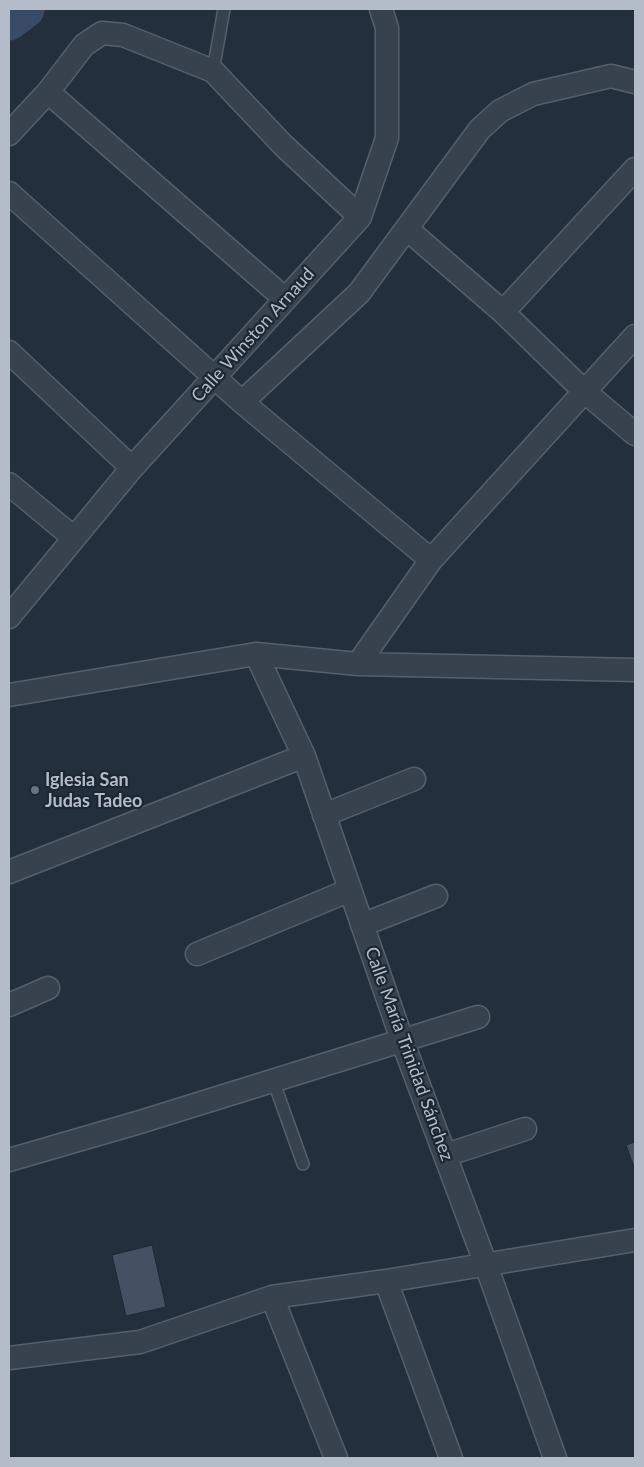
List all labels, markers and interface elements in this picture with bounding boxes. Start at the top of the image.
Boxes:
street label: Calle Winston Arnaud [187,263,319,407]
place label: Iglesia San Judas Tadeo [45,769,142,812]
marker: Iglesia San Judas Tadeo [29,784,41,796]
street label: Calle María Trinidad Sánchez [360,944,458,1164]

